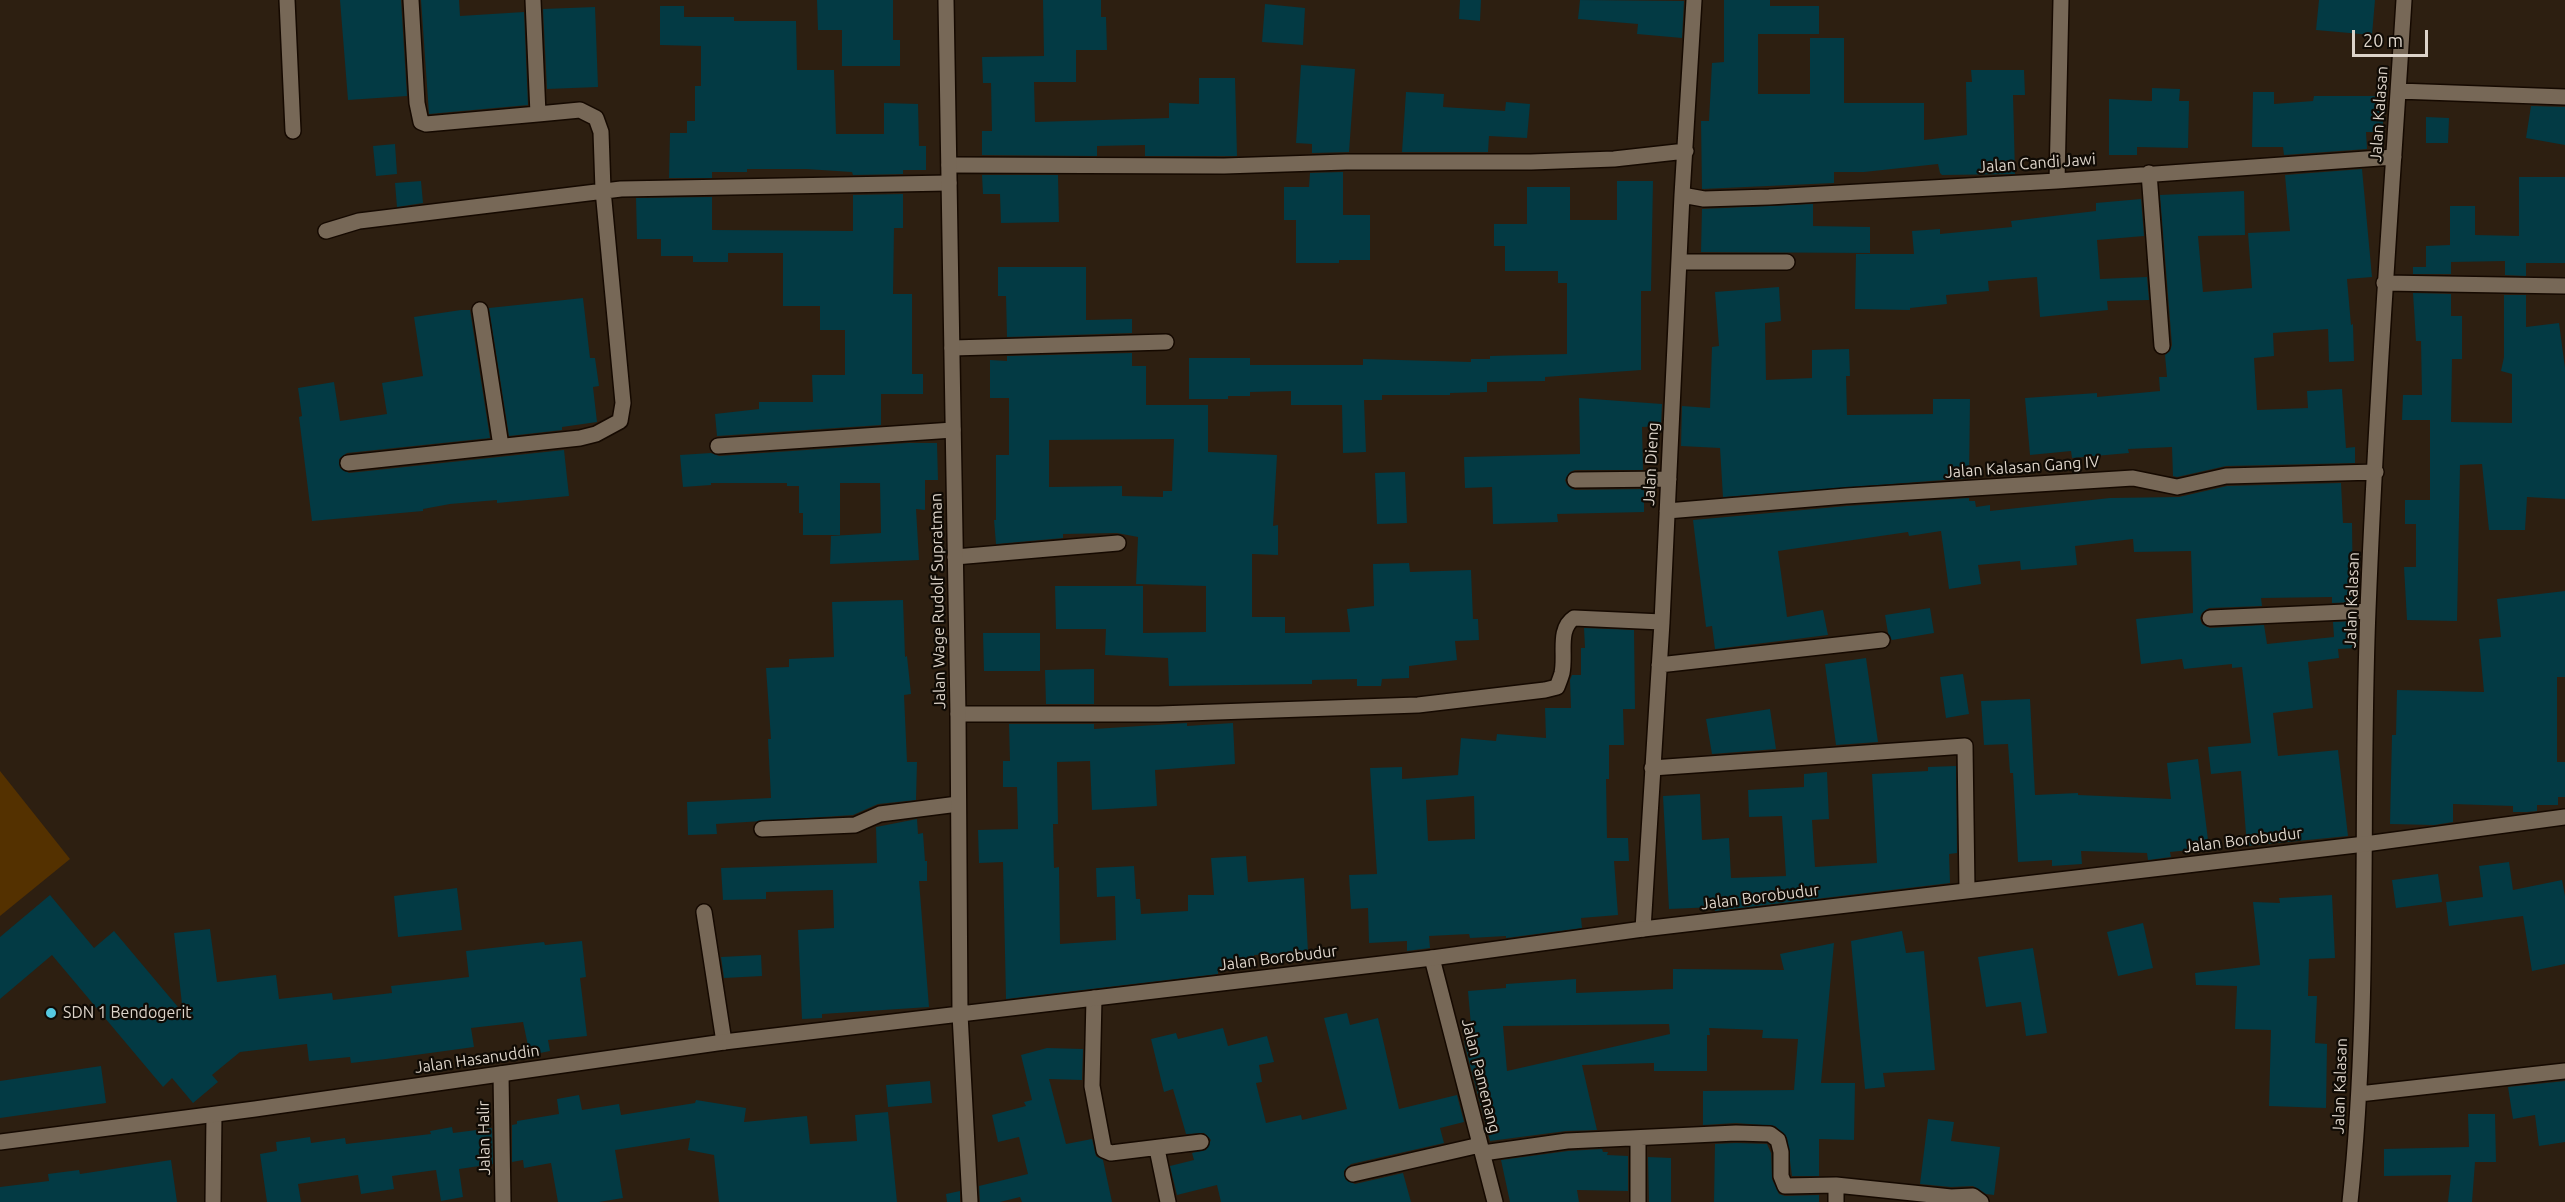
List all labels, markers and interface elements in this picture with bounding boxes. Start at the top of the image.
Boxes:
scale bar [2355,18,2432,56]
text: 20 m [2363,30,2403,50]
street label: Jalan Kalasan [2366,65,2392,163]
street label: Jalan Candi Jawi [1978,149,2096,177]
street label: Jalan Dieng [1639,422,1663,506]
street label: Jalan Kalasan Gang IV [1944,452,2100,482]
street label: Jalan Wage Rudolf Supratman [927,493,949,709]
street label: Jalan Kalasan [2341,552,2363,648]
street label: Jalan Borobudur [2183,823,2303,857]
street label: Jalan Borobudur [1700,880,1820,914]
street label: Jalan Borobudur [1218,941,1338,975]
place label: SDN 1 Bendogerit [63,1003,192,1023]
marker: SDN 1 Bendogerit [44,1006,58,1020]
street label: Jalan Pamenang [1457,1017,1505,1135]
street label: Jalan Kalasan [2329,1038,2351,1134]
street label: Jalan Hasanuddin [413,1041,541,1077]
street label: Jalan Halir [474,1100,494,1176]

